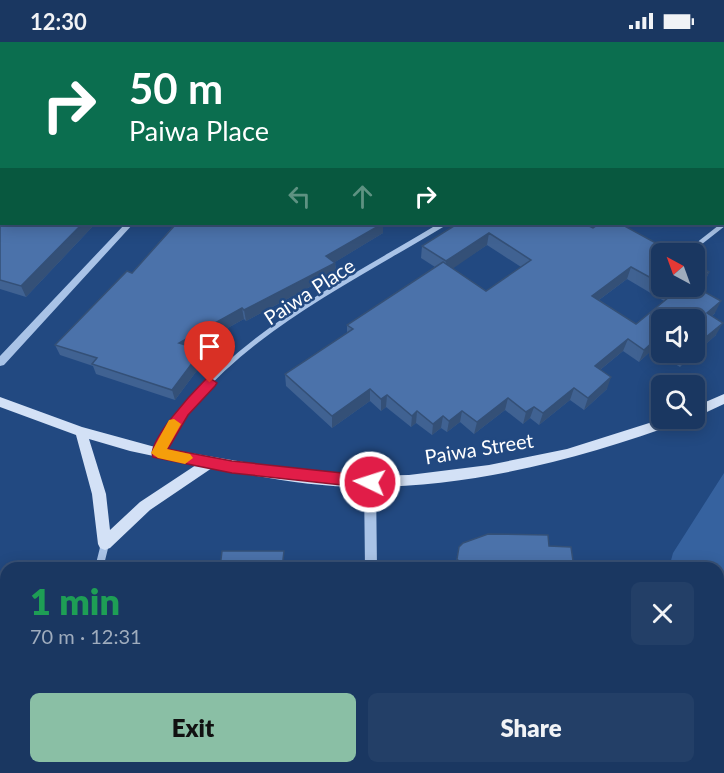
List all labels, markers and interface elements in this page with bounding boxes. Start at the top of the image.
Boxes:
text: 12:30 [30,8,87,35]
text: 50 m [129,63,223,113]
icon: right [30,66,108,144]
text: Paiwa Place [129,114,269,147]
icon: left [283,180,316,213]
icon: ahead [346,180,379,213]
icon: right [409,180,442,213]
north arrow [651,243,705,297]
map controls [651,243,705,429]
street label: Paiwa Place [259,253,359,329]
button: sound [651,309,705,363]
pin [184,321,235,383]
icon: arrive [193,330,226,363]
button: search [651,375,705,429]
street label: Paiwa Street [423,428,535,468]
position arrow [338,450,402,514]
text: 1 min [30,579,120,623]
button: close [631,582,694,645]
text: 70 m · 12:31 [30,624,142,648]
button: Exit [30,693,356,762]
button: Share [368,693,694,762]

